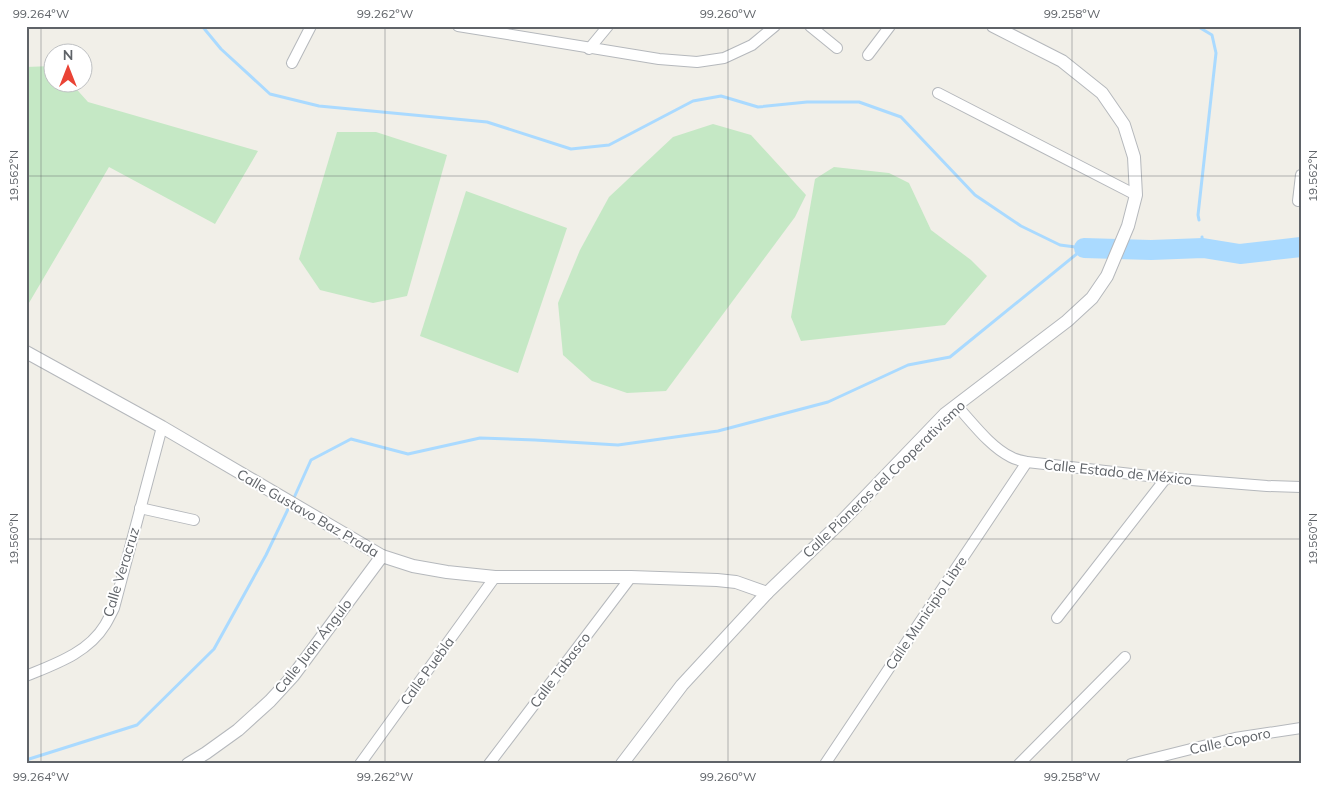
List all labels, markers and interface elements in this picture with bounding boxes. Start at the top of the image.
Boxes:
text: 99.264°W [13,6,69,21]
text: 99.262°W [357,6,413,21]
text: 99.260°W [700,6,756,21]
text: 99.258°W [1044,6,1100,21]
north arrow [42,42,92,92]
text: N [63,46,73,64]
text: 19.562°N [6,150,21,202]
text: 19.562°N [1305,150,1320,202]
street label: Calle Pioneros del Cooperativismo [799,396,969,562]
street label: Calle Estado de México [1043,455,1193,489]
street label: Calle Gustavo Baz Prada [234,465,382,561]
text: 19.560°N [6,513,21,565]
text: 19.560°N [1305,513,1320,565]
street label: Calle Veracruz [99,525,143,619]
street label: Calle Municipio Libre [881,553,971,673]
street label: Calle Juan Ángulo [271,595,355,697]
street label: Calle Tabasco [526,629,594,711]
street label: Calle Puebla [396,633,458,709]
street label: Calle Coporo [1188,724,1272,758]
text: 99.264°W [13,769,69,784]
text: 99.262°W [357,769,413,784]
text: 99.260°W [700,769,756,784]
text: 99.258°W [1044,769,1100,784]

